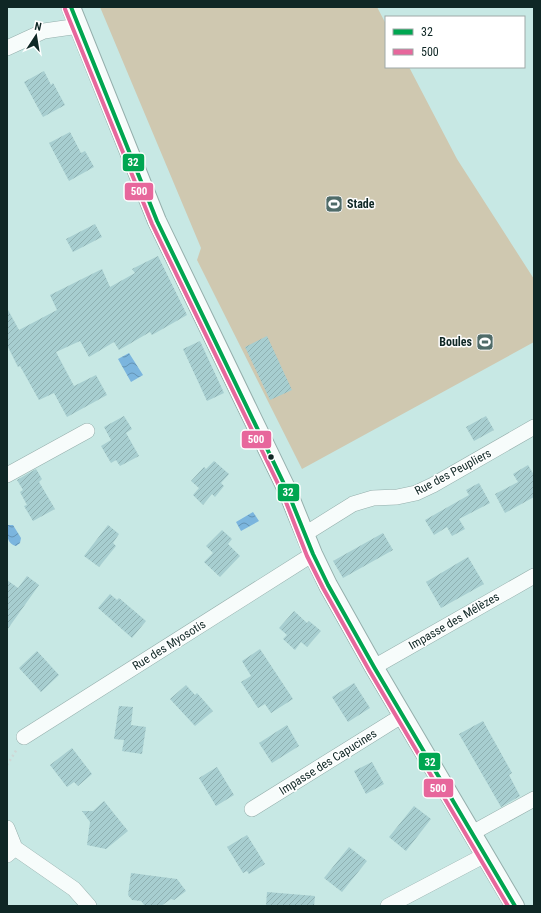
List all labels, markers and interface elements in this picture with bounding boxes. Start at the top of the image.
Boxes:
north arrow [16,16,56,56]
legend [385,16,525,68]
text: N [33,20,43,34]
text: 32 [421,25,433,39]
text: 500 [421,45,439,59]
line badge: 32 [122,153,145,172]
text: 32 [127,156,139,169]
line badge: 500 [124,182,154,201]
text: 500 [131,185,148,198]
sports icon: Stade [324,194,344,214]
place label: Stade [347,197,375,211]
sports icon: Boules [475,332,495,352]
place label: Boules [439,335,473,349]
line badge: 500 [241,430,272,449]
text: 500 [248,433,265,446]
street label: Rue des Peupliers [412,446,494,498]
unlabelled marker [266,452,276,462]
line badge: 32 [277,483,300,502]
text: 32 [282,486,294,499]
street label: Impasse des Mélèzes [406,589,502,653]
street label: Rue des Myosotis [130,617,208,673]
street label: Impasse des Capucines [277,726,379,798]
line badge: 32 [418,752,441,771]
text: 32 [424,756,436,769]
line badge: 500 [423,778,454,798]
text: 500 [430,782,447,795]

